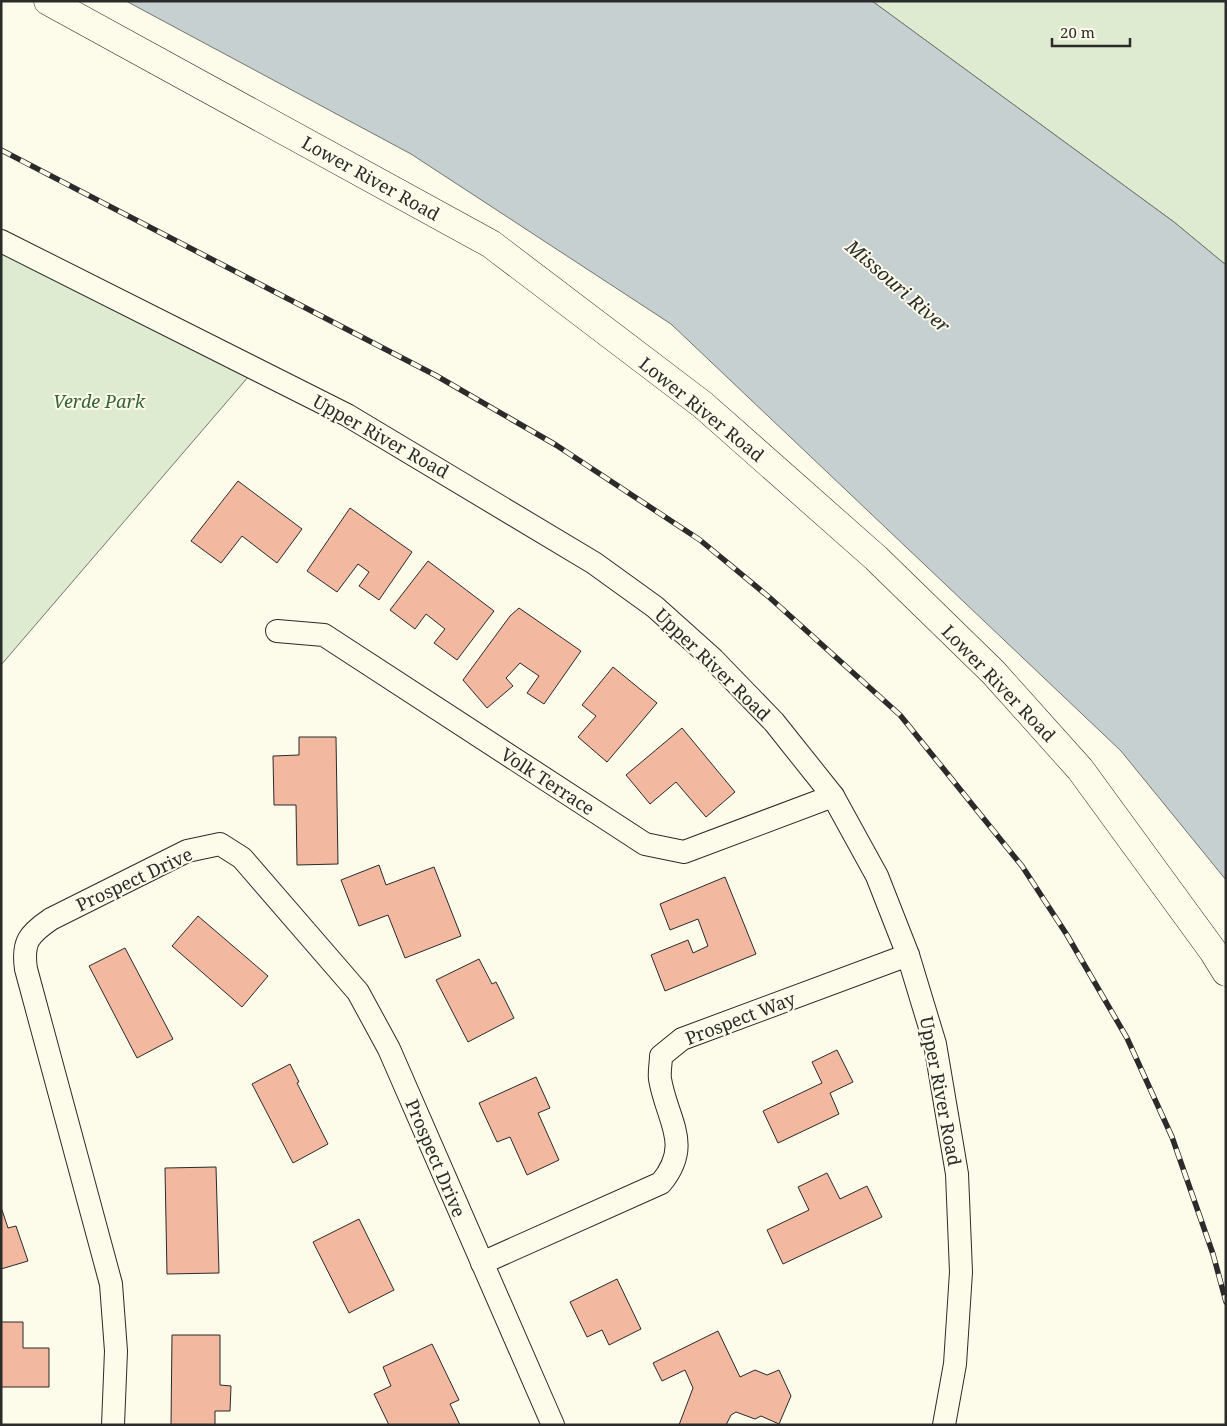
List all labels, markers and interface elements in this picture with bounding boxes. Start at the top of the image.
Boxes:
scale bar [1052,15,1130,47]
text: 20 m [1060,22,1095,42]
street label: Lower River Road [298,130,444,226]
water label: Missouri River [840,233,956,339]
street label: Lower River Road [635,351,769,467]
park label: Verde Park [53,389,146,413]
street label: Upper River Road [309,389,453,483]
street label: Upper River Road [650,603,776,725]
street label: Lower River Road [937,619,1061,747]
street label: Volk Terrace [496,742,600,820]
street label: Prospect Drive [72,842,196,916]
street label: Prospect Way [682,986,799,1050]
street label: Upper River Road [915,1014,967,1168]
street label: Prospect Drive [400,1095,472,1221]

